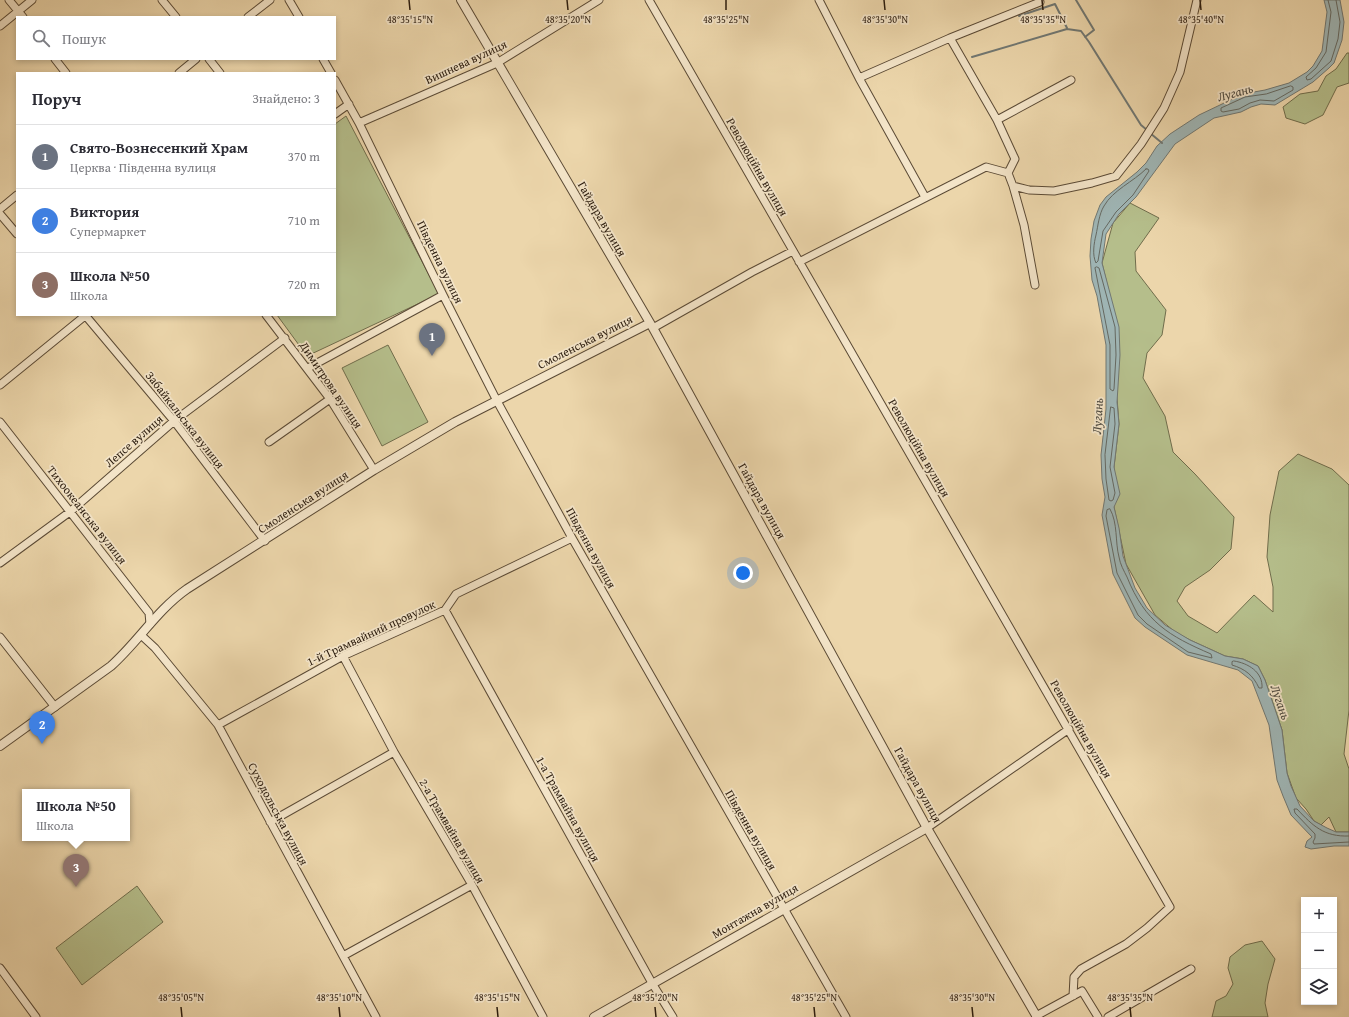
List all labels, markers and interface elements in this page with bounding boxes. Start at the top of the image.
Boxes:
text: 48°35'15"N [387,12,433,27]
text: 48°35'20"N [545,12,591,27]
text: 48°35'25"N [703,12,749,27]
text: 48°35'30"N [862,12,908,27]
text: 48°35'35"N [1020,12,1066,27]
text: 48°35'40"N [1178,12,1224,27]
search box [16,16,336,60]
icon: search [30,27,52,49]
text: Пошук [62,28,106,49]
street label: Вишнева вулиця [422,35,509,88]
water label: Лугань [1215,79,1255,106]
text: Поруч [32,86,81,111]
text: Знайдено: 3 [252,89,320,108]
street label: Революційна вулиця [722,115,792,219]
text: Свято-Вознесенкий Храм [70,137,248,158]
text: 1 [42,147,48,166]
text: 370 m [288,147,320,166]
text: Церква · Південна вулиця [70,158,216,177]
street label: Гайдара вулиця [574,178,631,260]
text: Виктория [70,201,139,222]
text: 2 [42,211,48,230]
text: 710 m [288,211,320,230]
street label: Південна вулиця [413,218,468,306]
text: Супермаркет [70,222,146,241]
text: Школа №50 [70,265,150,286]
text: 3 [42,275,48,294]
text: 720 m [288,275,320,294]
text: Школа [70,286,108,305]
street label: Смоленська вулиця [534,310,635,373]
pin: 1 [419,323,445,356]
street label: Димитрова вулиця [295,337,367,432]
street label: Забайкальська вулиця [142,367,229,472]
street label: Революційна вулиця [884,396,954,500]
water label: Лугань [1087,397,1108,435]
street label: Лепсе вулиця [101,411,167,471]
street label: Гайдара вулиця [735,460,790,542]
street label: Тихоокеанська вулиця [43,462,131,568]
street label: Смоленська вулиця [254,466,351,537]
street label: Південна вулиця [562,504,621,591]
your location [733,563,753,583]
street label: 1-й Трамвайний провулок [304,595,439,670]
street label: Революційна вулиця [1046,677,1116,781]
water label: Лугань [1266,682,1295,722]
pin: 2 [29,711,55,744]
street label: Гайдара вулиця [891,744,946,826]
street label: 1-а Трамвайна вулиця [532,753,605,865]
street label: Суходольська вулиця [244,759,313,868]
street label: 2-а Трамвайна вулиця [415,775,489,886]
street label: Південна вулиця [722,787,781,873]
popup [22,789,130,841]
text: Школа №50 [36,795,116,816]
text: Школа [36,816,74,835]
pin: 3 [63,854,89,887]
street label: Монтажна вулиця [709,879,801,942]
map controls [1301,897,1337,1005]
button: + [1301,897,1337,933]
button: − [1301,933,1337,969]
button: layers [1301,969,1337,1005]
text: 48°35'05"N [158,990,204,1005]
text: 48°35'10"N [316,990,362,1005]
text: 48°35'15"N [474,990,520,1005]
text: 48°35'20"N [632,990,678,1005]
text: 48°35'25"N [791,990,837,1005]
text: 48°35'30"N [949,990,995,1005]
text: 48°35'35"N [1107,990,1153,1005]

